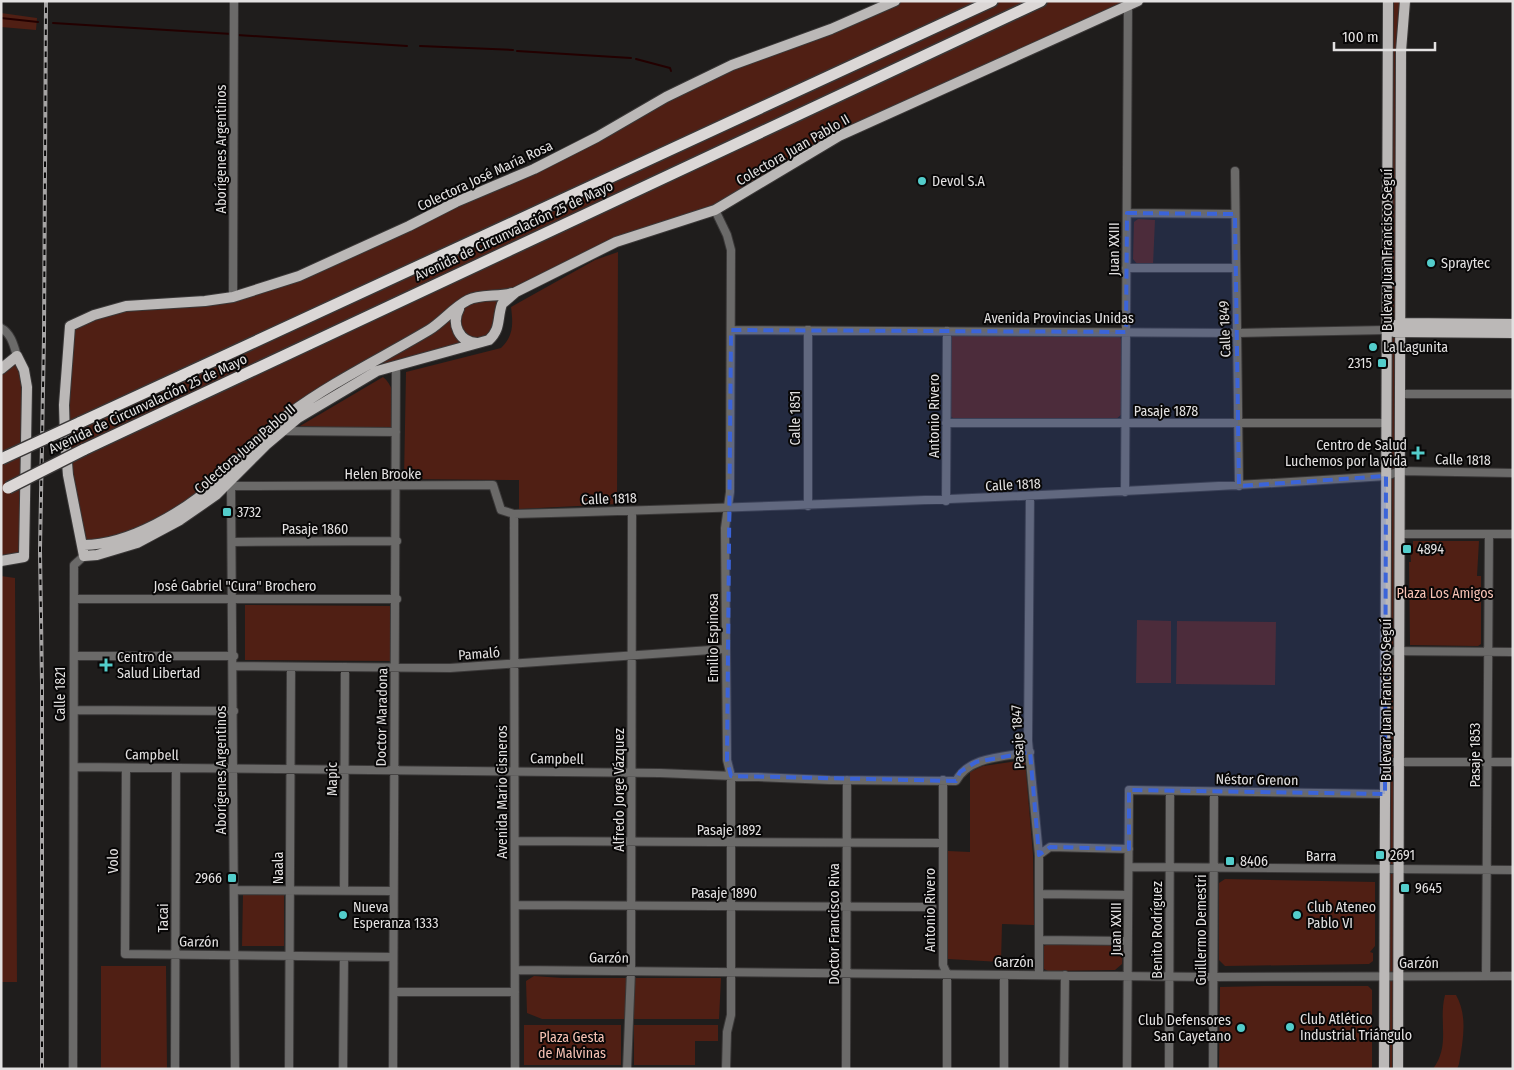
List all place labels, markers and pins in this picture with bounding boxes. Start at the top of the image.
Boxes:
place label: Devol S.A [932,173,985,190]
marker: Devol S.A [916,175,928,187]
place label: Spraytec [1441,255,1490,272]
marker: Spraytec [1425,257,1437,269]
place label: La Lagunita [1383,339,1448,356]
marker: La Lagunita [1367,341,1379,353]
place label: 2315 [1348,355,1372,372]
marker: 2315 [1376,357,1388,369]
place label: Centro de Salud Luchemos por la vida [1285,437,1407,470]
marker: Centro de Salud Luchemos por la vida [1411,446,1425,460]
place label: 3732 [237,504,261,521]
marker: 3732 [221,506,233,518]
place label: 4894 [1417,541,1444,558]
marker: 4894 [1401,543,1413,555]
place label: Centro de Salud Libertad [117,649,200,682]
marker: Centro de Salud Libertad [99,658,113,672]
place label: 2691 [1390,847,1415,864]
marker: 2691 [1374,849,1386,861]
place label: 8406 [1240,853,1268,870]
marker: 8406 [1224,855,1236,867]
place label: 2966 [195,870,222,887]
marker: 2966 [226,872,238,884]
place label: 9645 [1415,880,1442,897]
marker: 9645 [1399,882,1411,894]
place label: Nueva Esperanza 1333 [353,899,438,932]
place label: Club Ateneo Pablo VI [1307,899,1376,932]
marker: Nueva Esperanza 1333 [337,909,349,921]
marker: Club Ateneo Pablo VI [1291,909,1303,921]
place label: Club Atlético Industrial Triángulo [1300,1011,1412,1044]
place label: Club Defensores San Cayetano [1138,1012,1231,1045]
marker: Club Atlético Industrial Triángulo [1284,1021,1296,1033]
marker: Club Defensores San Cayetano [1235,1022,1247,1034]

